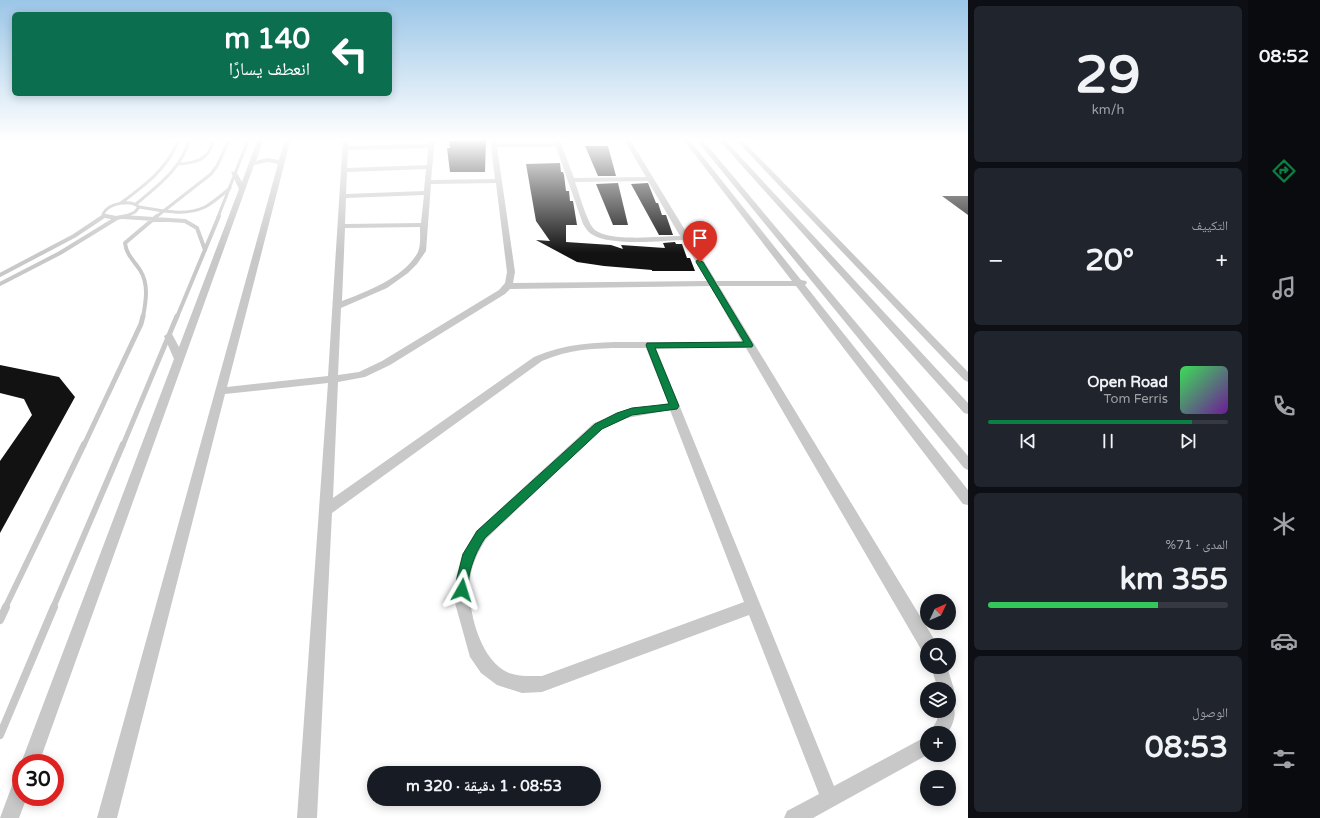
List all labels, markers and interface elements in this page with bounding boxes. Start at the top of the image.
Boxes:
text: 140 m [224,22,310,56]
icon: left [324,28,376,80]
text: 29 [1075,44,1141,107]
text: 08:52 [1259,45,1309,67]
text: انعطف يسارًا [229,58,310,80]
text: km/h [1092,102,1124,118]
icon: directions [1270,157,1298,185]
text: التكييف [1192,218,1228,234]
pin [683,221,717,262]
icon: arrive [689,227,711,249]
text: 20° [1085,242,1134,279]
text: − [988,248,1004,274]
text: + [1216,248,1228,274]
icon: music [1270,274,1298,302]
text: Open Road [1087,373,1168,391]
text: Tom Ferris [1104,391,1168,407]
icon: phone [1270,392,1298,420]
icon: previous [1017,430,1039,452]
icon: pause [1097,430,1119,452]
icon: next [1177,430,1199,452]
icon: climate [1270,510,1298,538]
text: المدى · 71% [1166,537,1228,553]
text: 355 km [1120,561,1228,598]
position arrow [441,569,483,611]
north arrow [920,594,956,630]
map controls [920,594,956,806]
icon: car [1270,627,1298,655]
button: search [920,638,956,674]
button: layers [920,682,956,718]
text: الوصول [1192,705,1228,721]
button: + [920,726,956,762]
text: 08:53 [1145,729,1228,766]
icon: filters [1270,745,1298,773]
speed limit sign: 30 [12,754,64,806]
button: − [920,770,956,806]
text: 08:53 · 1 دقيقة · 320 m [406,777,562,795]

